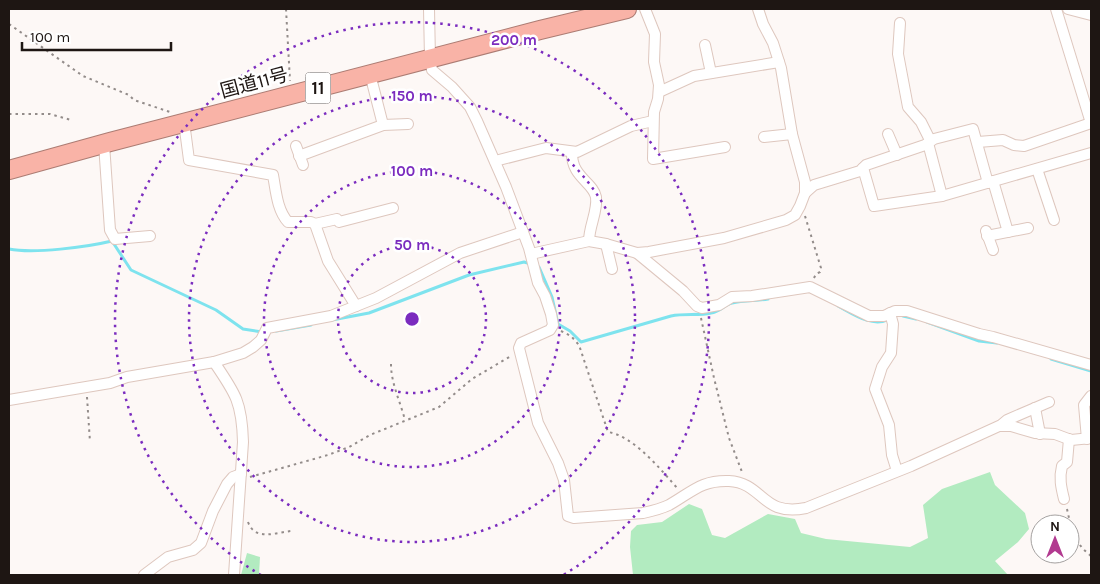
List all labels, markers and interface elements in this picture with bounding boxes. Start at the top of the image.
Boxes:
scale bar [22,20,171,52]
text: 100 m [30,28,70,46]
text: 200 m [491,31,537,49]
street label: 国道11号 [218,63,291,103]
road number: 11 [306,73,330,104]
text: 150 m [391,87,433,105]
text: 100 m [391,162,433,180]
text: 50 m [394,236,430,254]
centre of rings [403,310,421,328]
north arrow [1030,514,1080,564]
text: N [1050,518,1060,535]

